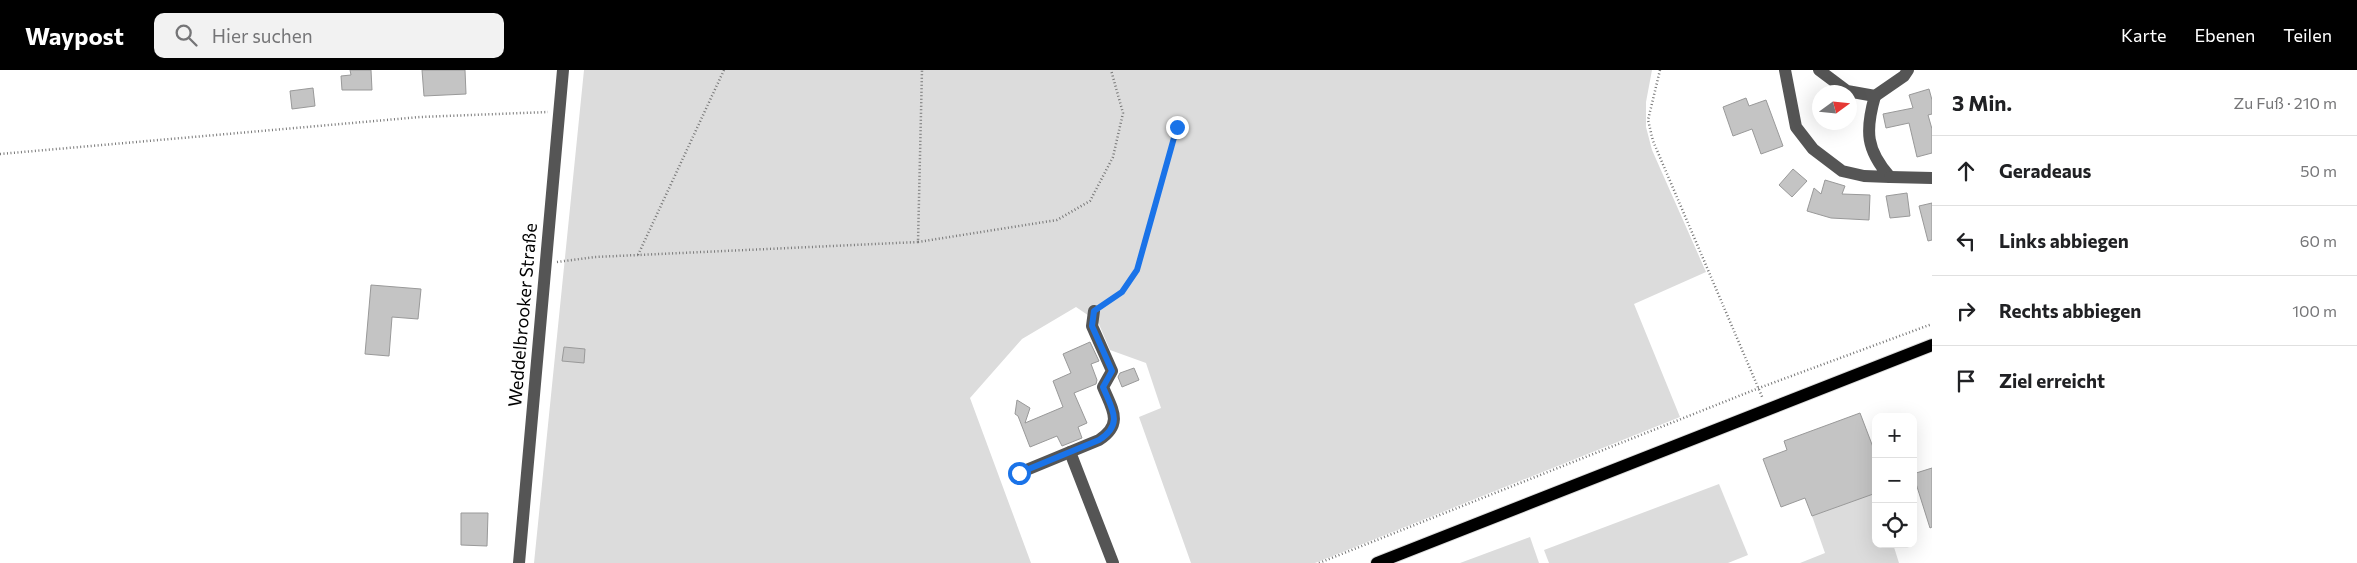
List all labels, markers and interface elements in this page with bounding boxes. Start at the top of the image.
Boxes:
search box [154,13,504,58]
text: Waypost [25,21,124,50]
icon: search [172,21,200,49]
text: Hier suchen [212,24,313,47]
text: Karte [2121,24,2166,46]
text: Ebenen [2194,24,2255,46]
text: Teilen [2283,24,2332,46]
north arrow [1812,85,1857,130]
text: 3 Min. [1952,90,2012,115]
text: Zu Fuß · 210 m [2234,93,2337,112]
route end [1166,116,1189,139]
icon: ahead [1952,157,1980,185]
text: Geradeaus [1999,159,2091,182]
text: 50 m [2300,161,2337,180]
street label: Weddelbrooker Straße [503,222,541,408]
icon: left [1952,227,1980,255]
text: Links abbiegen [1999,229,2129,252]
text: 60 m [2300,231,2337,250]
icon: right [1952,297,1980,325]
text: Rechts abbiegen [1999,299,2141,322]
text: 100 m [2292,301,2337,320]
icon: arrive [1952,367,1980,395]
text: Ziel erreicht [1999,369,2105,392]
map controls [1872,413,1917,548]
button: + [1872,413,1917,458]
button: − [1872,458,1917,503]
route start [1008,462,1031,485]
button: locate [1872,503,1917,548]

